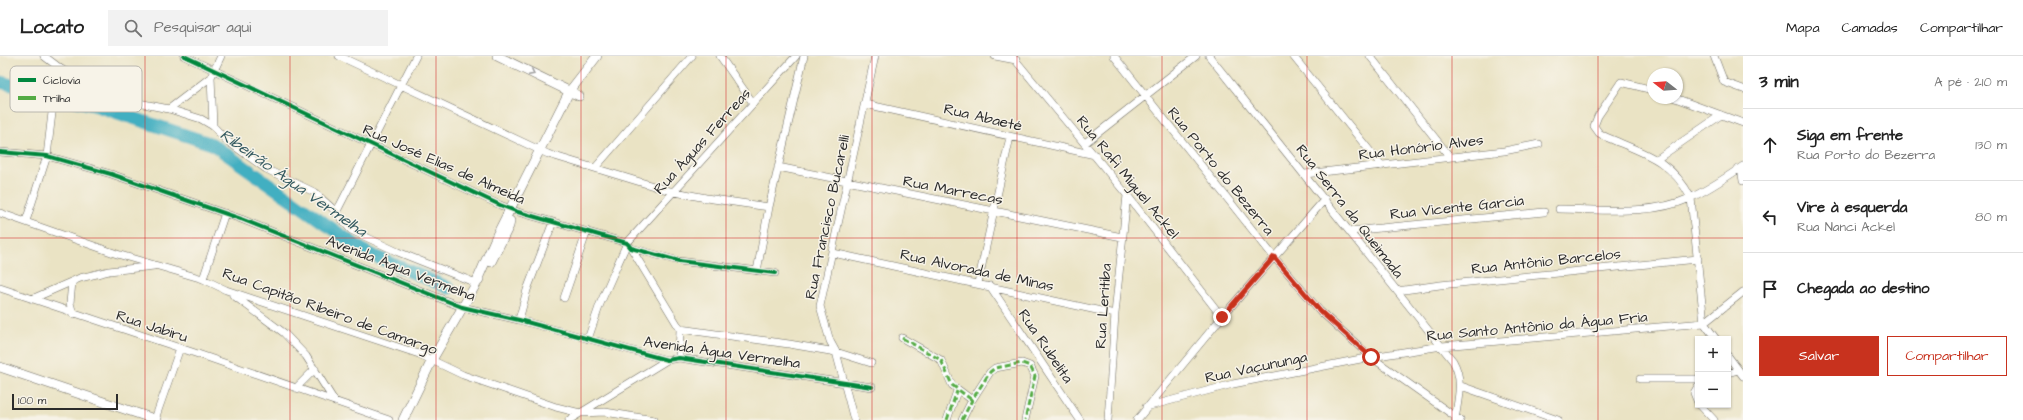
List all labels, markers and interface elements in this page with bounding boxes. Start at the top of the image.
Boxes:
search box [108,10,388,46]
text: Locato [20,14,84,41]
icon: search [122,17,144,39]
text: Pesquisar aqui [154,17,251,38]
text: Mapa [1786,18,1820,38]
text: Camadas [1842,18,1898,38]
text: Compartilhar [1920,18,2003,38]
legend [10,66,142,112]
one-way arrow [527,68,535,76]
north arrow [1647,68,1683,104]
text: 3 min [1759,70,1799,94]
text: Ciclovia [43,73,81,88]
text: A pé · 210 m [1934,73,2007,91]
street label: Rua Águas Ferreas [649,83,757,200]
text: Trilha [43,91,71,106]
street label: Rua Abaeté [942,98,1024,137]
street label: Rua Porto do Bezerra [1162,103,1279,240]
street label: Rua Rafi Miguel Ackel [1071,111,1184,244]
street label: Rua José Elias de Almeida [359,119,529,210]
water label: Ribeirão Água Vermelha [215,124,372,243]
text: Siga em frente [1797,125,1903,146]
street label: Rua Honório Alves [1357,129,1485,166]
street label: Rua Francisco Bucarelli [800,132,855,301]
icon: ahead [1759,134,1781,156]
text: 130 m [1975,136,2007,154]
street label: Rua Serra da Queimada [1291,140,1409,283]
text: Rua Porto do Bezerra [1797,146,1935,164]
street label: Rua Marrecas [901,171,1005,211]
street label: Rua Vicente Garcia [1389,190,1525,225]
text: Vire à esquerda [1797,197,1907,218]
icon: left [1759,206,1781,228]
text: 80 m [1975,208,2007,226]
text: Rua Nanci Ackel [1797,218,1895,236]
street label: Avenida Água Vermelha [323,230,479,308]
street label: Rua Antônio Barcelos [1470,243,1622,280]
street label: Rua Alvorada de Minas [898,244,1056,297]
street label: Rua Leritiba [1090,262,1117,349]
street label: Rua Capitão Ribeiro de Camargo [219,263,441,361]
icon: arrive [1759,278,1781,300]
text: Chegada ao destino [1797,278,1930,299]
street label: Rua Jabiru [113,305,191,348]
street label: Rua Rubelita [1013,305,1078,388]
street label: Rua Santo Antônio da Água Fria [1426,306,1649,348]
route end [1213,308,1231,326]
street label: Avenida Água Vermelha [642,331,802,375]
map controls [1695,336,1731,408]
button: + [1695,336,1731,372]
button: Salvar [1759,336,1879,376]
button: Compartilhar [1887,336,2007,376]
street label: Rua Vaçununga [1203,346,1310,390]
route start [1362,348,1380,366]
button: − [1695,372,1731,408]
scale bar [12,392,118,411]
text: 100 m [18,393,46,408]

